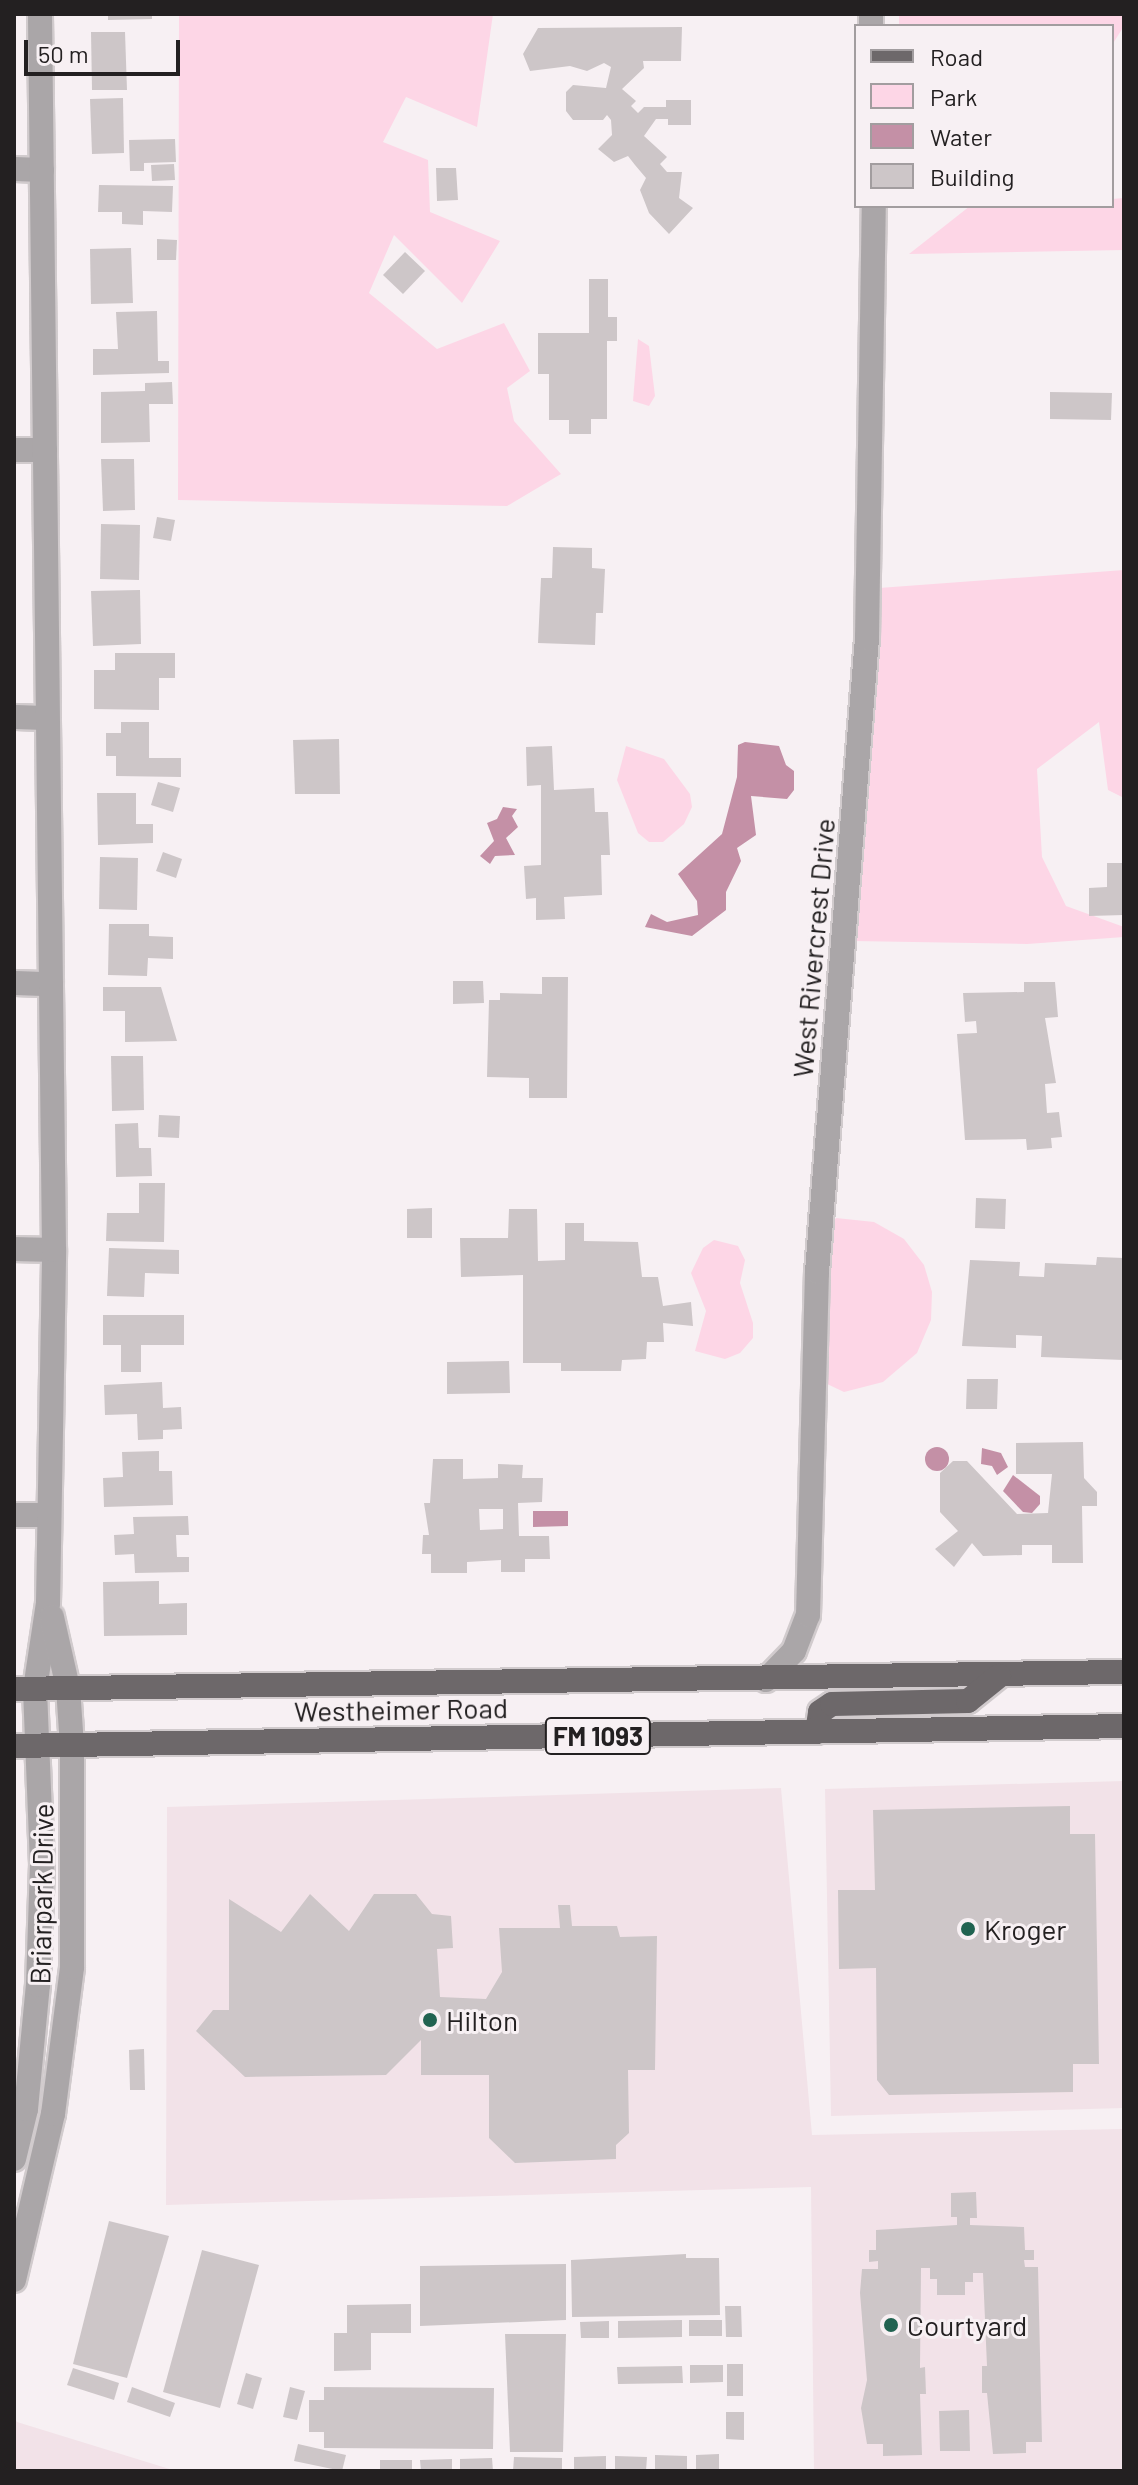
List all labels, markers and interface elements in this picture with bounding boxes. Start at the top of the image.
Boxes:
scale bar [28,24,184,74]
legend [854,24,1114,208]
text: 50 m [38,39,89,68]
text: Road [930,42,983,71]
text: Park [930,82,977,111]
text: Water [930,122,992,151]
text: Building [930,162,1014,191]
street label: West Rivercrest Drive [785,817,841,1079]
street label: Westheimer Road [294,1690,508,1728]
road number: FM 1093 [544,1714,652,1758]
street label: Briarpark Drive [23,1803,59,1985]
place label: Kroger [984,1912,1067,1946]
marker: Kroger [959,1920,977,1938]
place label: Hilton [446,2003,518,2037]
marker: Hilton [421,2011,439,2029]
place label: Courtyard [907,2308,1027,2342]
marker: Courtyard [882,2316,900,2334]

